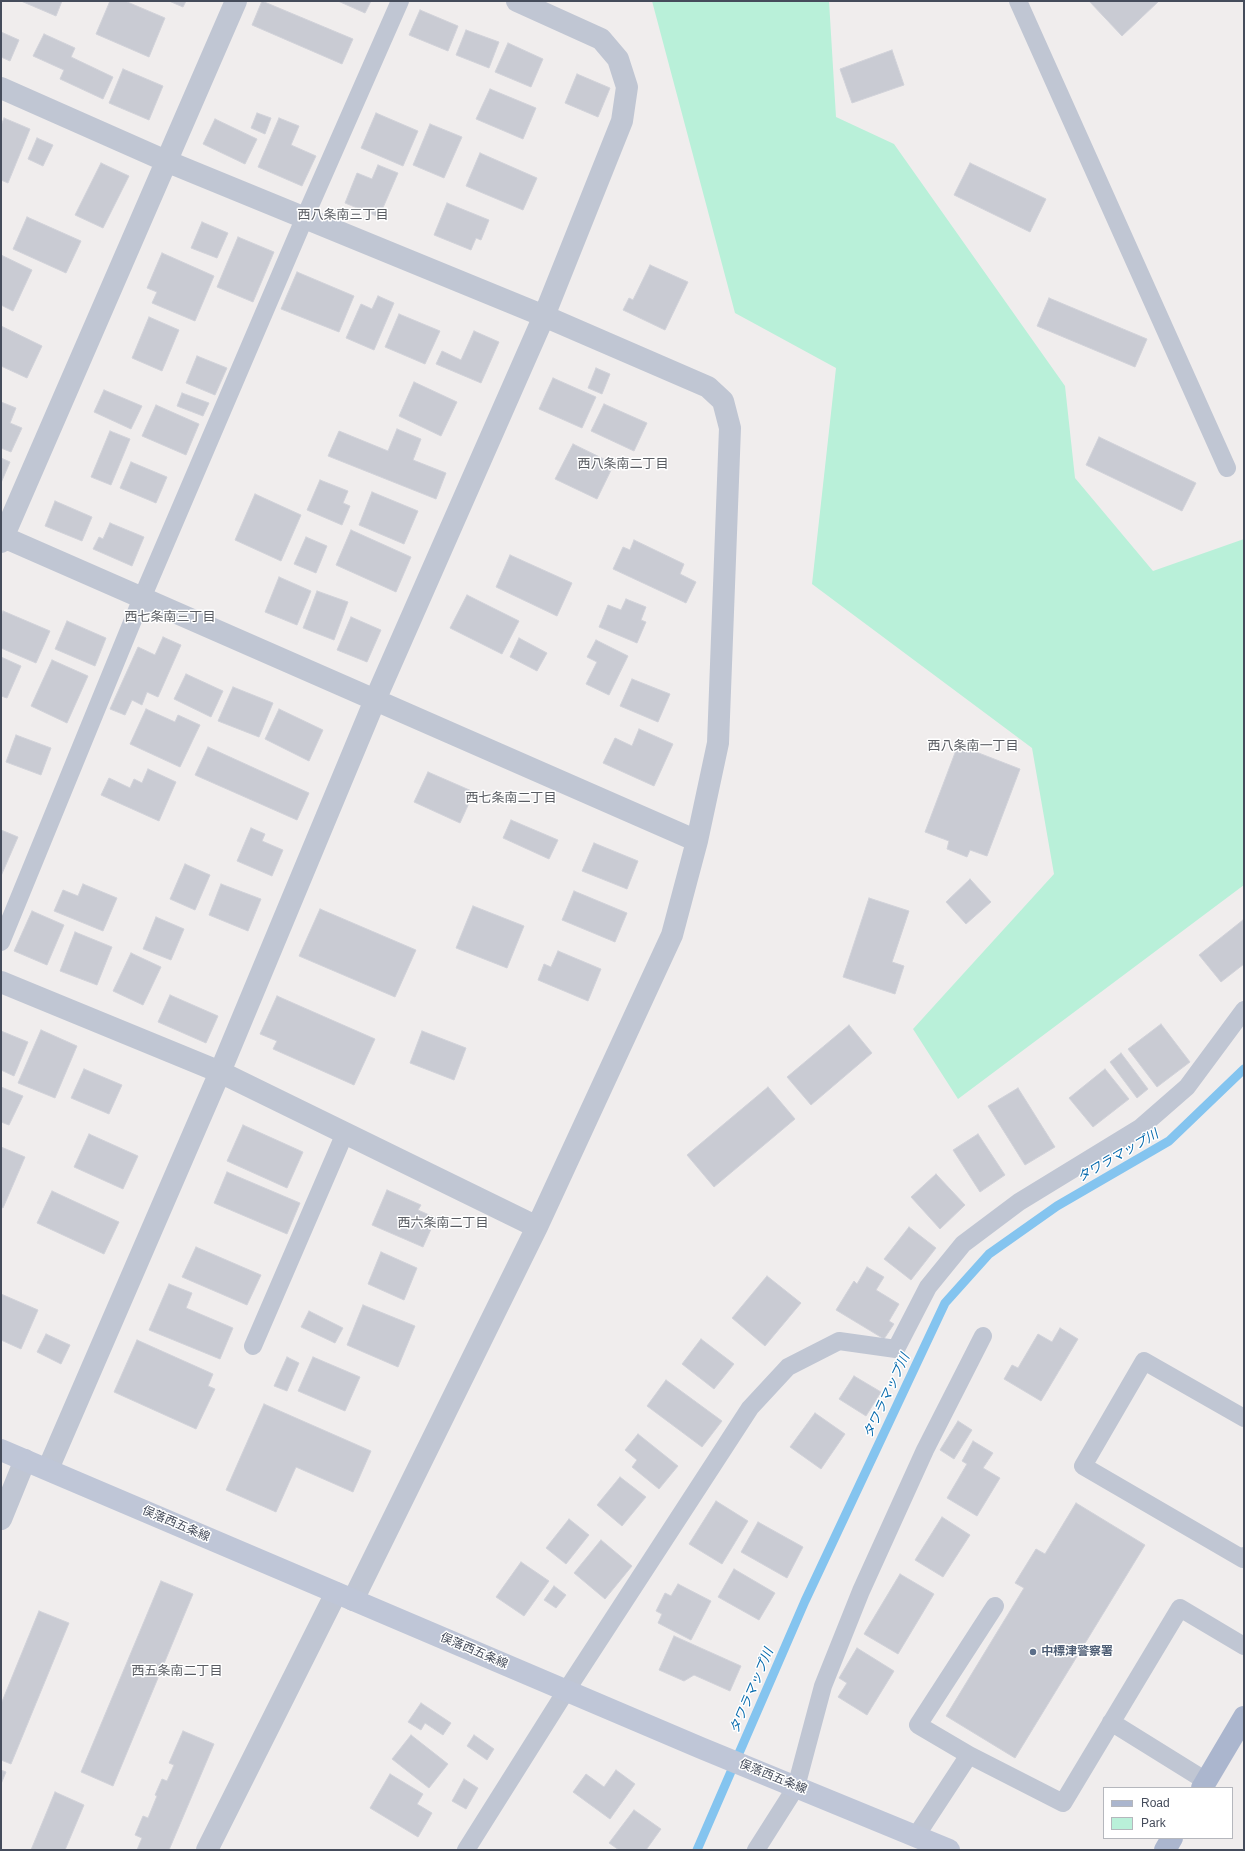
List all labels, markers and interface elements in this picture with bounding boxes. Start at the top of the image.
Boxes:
district label: 西八条南三丁目 [298,207,388,223]
district label: 西八条南二丁目 [578,456,668,472]
district label: 西七条南三丁目 [125,609,215,625]
district label: 西八条南一丁目 [928,738,1018,754]
district label: 西七条南二丁目 [466,790,556,806]
water label: タワラマップ川 [1075,1126,1161,1186]
district label: 西六条南二丁目 [398,1215,488,1231]
water label: タワラマップ川 [861,1351,913,1441]
street label: 俣落西五条線 [140,1503,212,1545]
street label: 俣落西五条線 [438,1630,510,1672]
place label: 中標津警察署 [1041,1645,1113,1659]
water label: タワラマップ川 [727,1646,777,1736]
marker: 中標津警察署 [1028,1647,1038,1657]
district label: 西五条南二丁目 [132,1663,222,1679]
street label: 俣落西五条線 [737,1757,809,1797]
legend [1103,1787,1233,1839]
text: Road [1141,1796,1170,1810]
text: Park [1141,1816,1166,1830]

